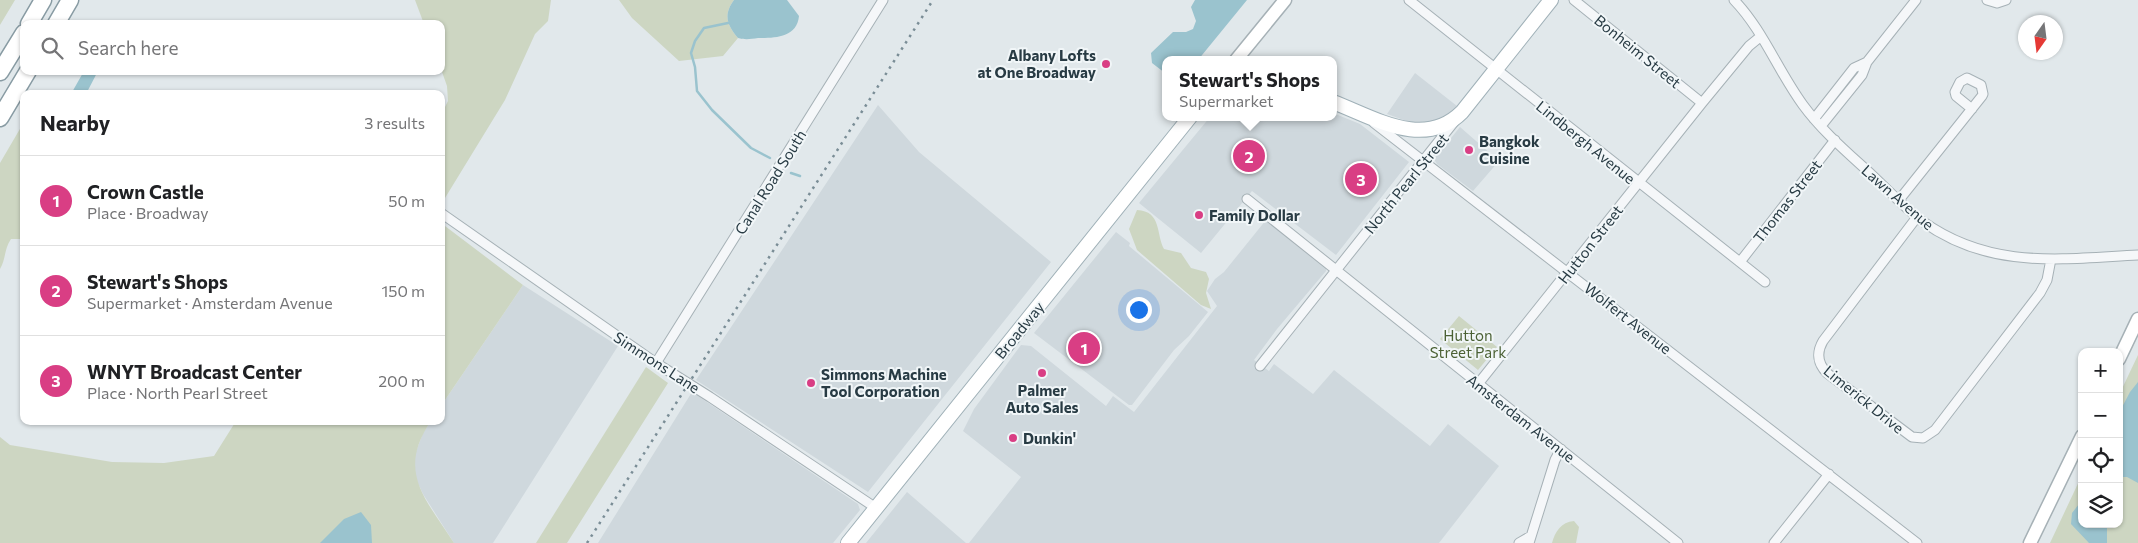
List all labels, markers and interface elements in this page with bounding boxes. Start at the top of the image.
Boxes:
street label: Bonheim Street [1591,11,1685,91]
north arrow [2018,15,2063,60]
search box [20,20,445,75]
icon: search [38,34,66,62]
text: Search here [78,36,178,59]
place label: Albany Lofts at One Broadway [977,46,1097,81]
popup [1162,56,1337,121]
marker: Albany Lofts at One Broadway [1100,58,1112,70]
text: Stewart's Shops [1179,68,1320,91]
text: Supermarket [1179,91,1274,110]
street label: Lindbergh Avenue [1533,97,1639,187]
text: Nearby [40,110,110,135]
text: 3 results [364,113,425,132]
street label: Canal Road South [731,126,809,238]
street label: North Pearl Street [1360,129,1452,237]
place label: Bangkok Cuisine [1479,132,1540,167]
pin: 2 [1233,137,1265,175]
marker: Bangkok Cuisine [1463,144,1475,156]
street label: Thomas Street [1749,156,1825,246]
pin: 3 [1345,160,1377,198]
street label: Lawn Avenue [1858,161,1938,233]
text: Crown Castle [87,180,204,203]
text: 1 [52,191,60,210]
text: 50 m [388,191,425,210]
street label: Hutton Street [1554,201,1626,287]
text: Place · Broadway [87,203,208,222]
place label: Family Dollar [1209,206,1300,224]
marker: Family Dollar [1193,209,1205,221]
text: Stewart's Shops [87,270,228,293]
street label: Wolfert Avenue [1581,278,1675,358]
text: 2 [51,281,61,300]
text: 150 m [382,281,425,300]
text: Supermarket · Amsterdam Avenue [87,293,333,312]
your location [1126,297,1152,323]
street label: Broadway [991,298,1048,362]
park label: Hutton Street Park [1430,326,1506,361]
street label: Simmons Lane [611,327,703,397]
pin: 1 [1068,329,1100,367]
map controls [2078,348,2123,528]
button: + [2078,348,2123,393]
text: WNYT Broadcast Center [87,360,302,383]
street label: Limerick Drive [1820,361,1908,437]
place label: Simmons Machine Tool Corporation [821,365,947,400]
marker: Palmer Auto Sales [1036,367,1048,379]
street label: Amsterdam Avenue [1463,370,1579,466]
text: 3 [51,371,61,390]
text: 200 m [378,371,425,390]
marker: Simmons Machine Tool Corporation [805,377,817,389]
place label: Palmer Auto Sales [1005,381,1079,416]
text: Place · North Pearl Street [87,383,268,402]
button: − [2078,393,2123,438]
place label: Dunkin' [1023,429,1076,447]
marker: Dunkin' [1007,432,1019,444]
button: locate [2078,438,2123,483]
button: layers [2078,483,2123,528]

